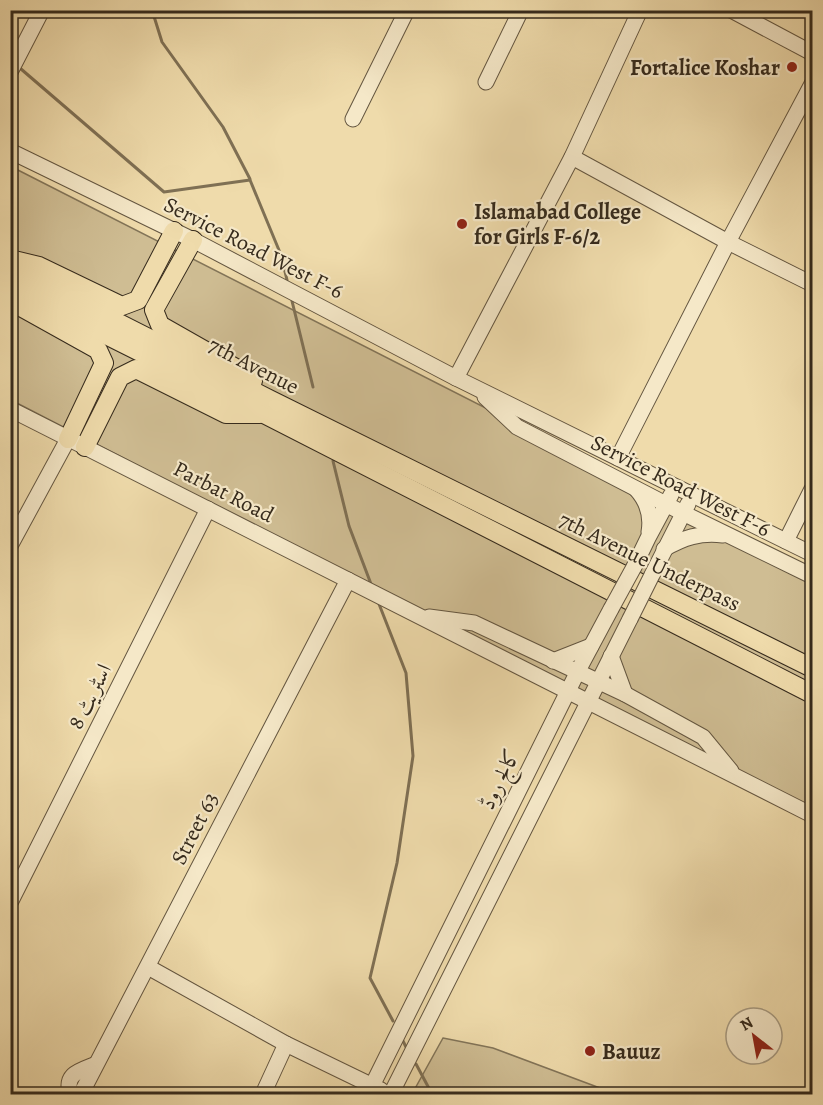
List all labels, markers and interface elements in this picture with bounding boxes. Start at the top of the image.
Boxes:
place label: Fortalice Koshar [630,53,780,83]
marker: Fortalice Koshar [785,60,799,74]
street label: Service Road West F-6 [159,190,348,306]
place label: Islamabad College for Girls F-6/2 [474,197,641,252]
marker: Islamabad College for Girls F-6/2 [455,217,469,231]
street label: 7th Avenue [203,330,304,402]
street label: Service Road West F-6 [586,428,775,544]
street label: Parbat Road [168,454,279,530]
street label: 7th Avenue Underpass [554,505,745,619]
street label: اسٹریٹ 8 [61,659,119,734]
street label: کالج روڈ [472,744,531,817]
street label: Street 63 [164,787,226,870]
north arrow [724,1006,784,1066]
text: N [736,1011,758,1036]
place label: Bauuz [602,1037,661,1067]
marker: Bauuz [583,1044,597,1058]

